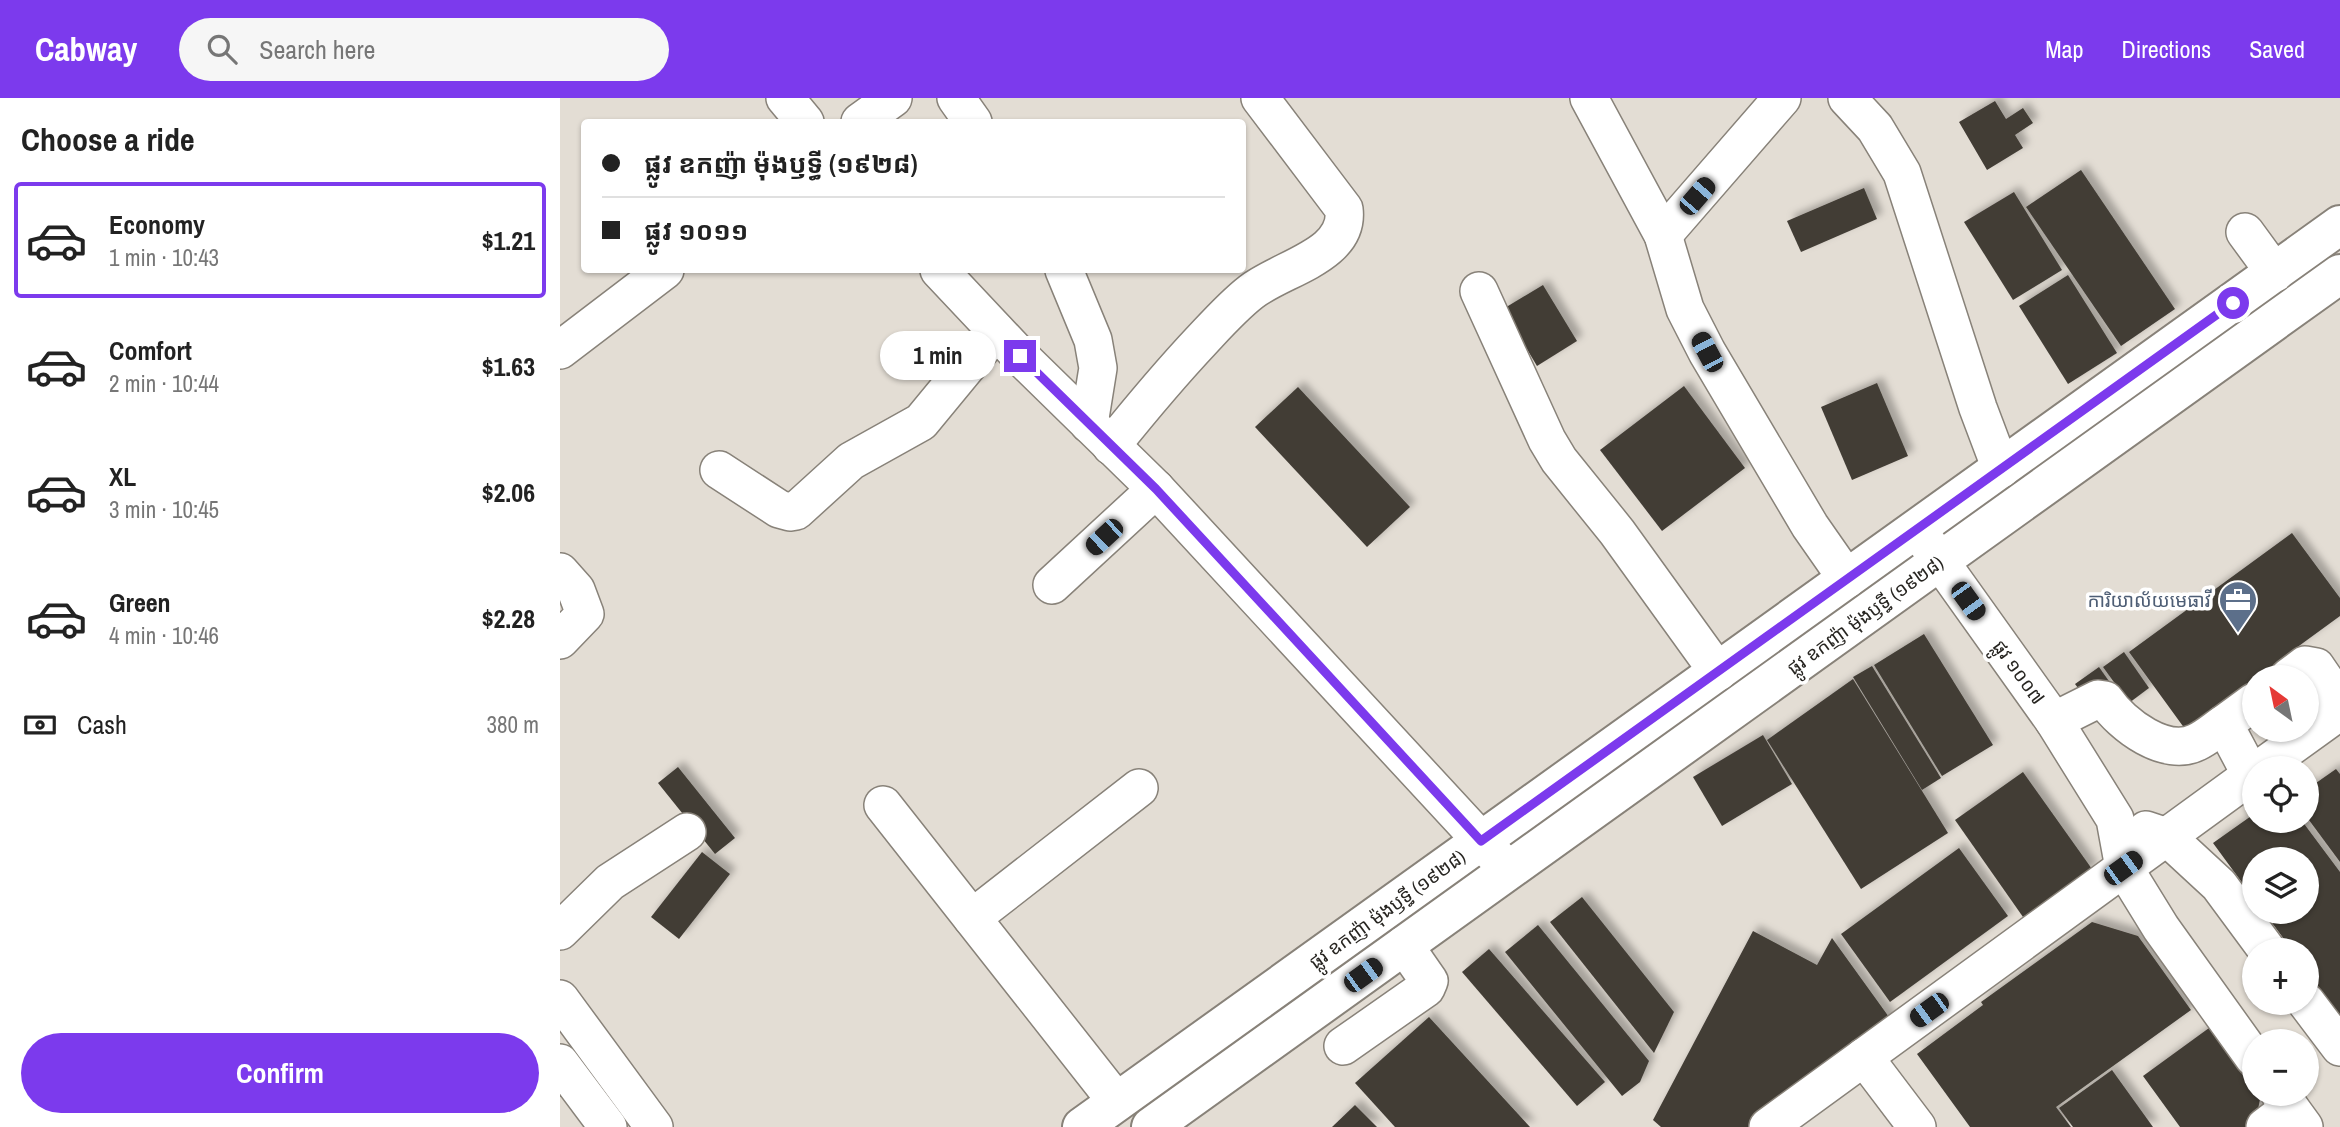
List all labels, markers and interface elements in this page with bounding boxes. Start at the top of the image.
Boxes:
search box [179,18,669,81]
text: Cabway [35,27,137,71]
icon: search [203,30,241,68]
text: Search here [259,32,375,67]
text: Map [2045,33,2083,65]
text: Directions [2121,33,2211,65]
text: Saved [2249,33,2305,65]
text: Choose a ride [21,118,195,161]
text: ផ្លូវ ឧកញ៉ា ម៉ុងឫទ្ធី (១៩២៨) [644,146,918,181]
car [1676,173,1719,219]
text: Economy [109,207,205,242]
icon: car [25,209,88,272]
text: ផ្លូវ ១០១១ [644,213,748,248]
text: $1.21 [482,223,535,258]
text: 1 min · 10:43 [109,242,219,273]
route start [2217,287,2249,319]
car [1688,329,1727,375]
callout: 1 min [880,331,995,380]
text: Comfort [109,333,192,368]
icon: car [25,335,88,398]
text: 1 min [913,340,963,371]
route end [1004,340,1036,372]
text: $1.63 [482,349,535,384]
text: 2 min · 10:44 [109,368,219,399]
text: XL [109,459,136,494]
icon: car [25,461,88,524]
text: $2.06 [482,475,535,510]
text: 3 min · 10:45 [109,494,219,525]
car [1082,515,1127,559]
street label: ផ្លូវ ឧកញ៉ា ម៉ុងឫទ្ធី (១៩២៨) [1782,549,1951,684]
car [1948,578,1989,624]
office icon: ការិយាល័យមេធាវី [2217,579,2259,634]
text: Green [109,585,171,620]
icon: car [25,587,88,650]
place label: ការិយាល័យមេធាវី [2087,587,2212,613]
text: $2.28 [482,601,535,636]
text: 4 min · 10:46 [109,620,219,651]
street label: ផ្លូវ ១០០៧ [1983,635,2051,712]
north arrow [2242,665,2319,742]
map controls [2242,665,2319,1106]
icon: cash [21,706,59,744]
text: Cash [77,707,127,742]
text: 380 m [487,709,539,740]
button: locate [2242,756,2319,833]
street label: ផ្លូវ ឧកញ៉ា ម៉ុងឫទ្ធី (១៩២៨) [1304,843,1473,978]
car [2100,847,2147,889]
button: layers [2242,847,2319,924]
button: + [2242,938,2319,1015]
car [1340,954,1387,996]
car [1906,989,1953,1031]
button: − [2242,1029,2319,1106]
button: Confirm [21,1033,539,1113]

